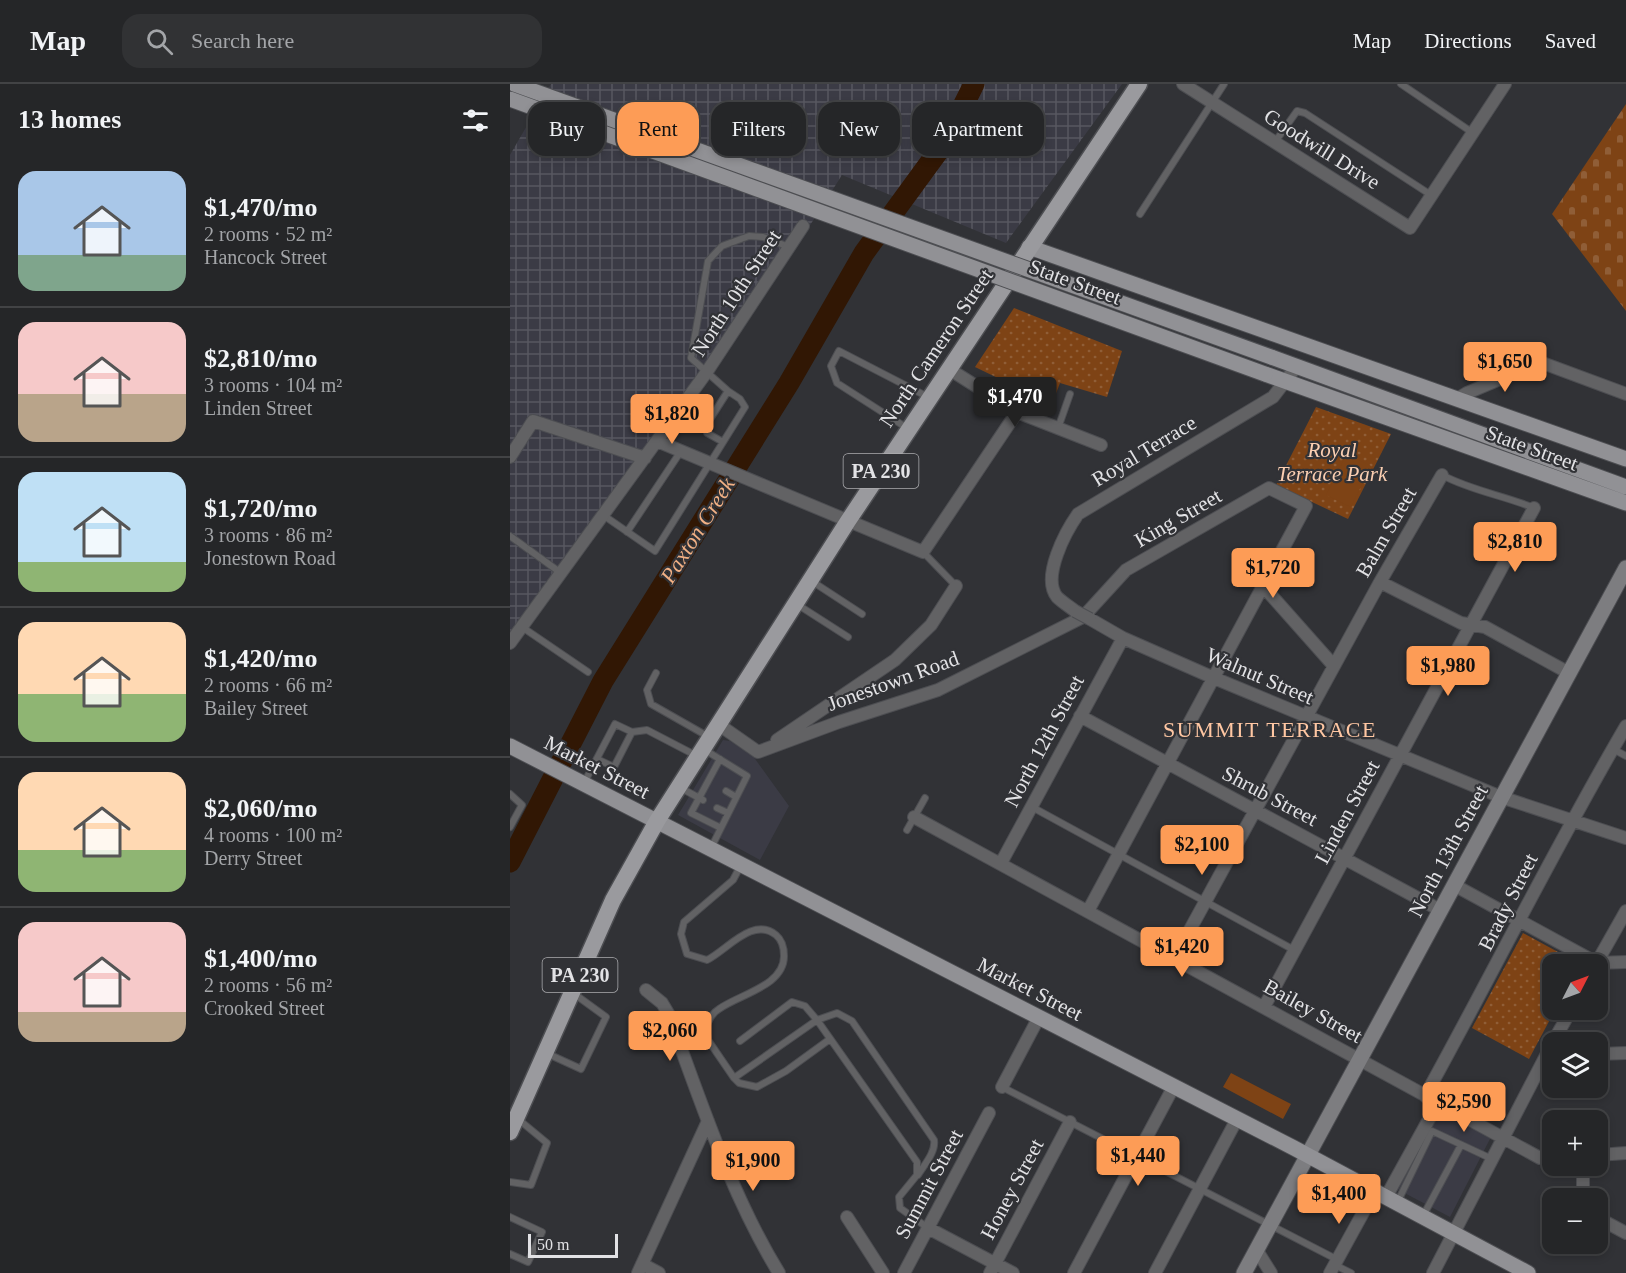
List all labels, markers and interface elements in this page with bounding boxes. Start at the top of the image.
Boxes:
search box [122,14,542,68]
text: Map [30,25,86,56]
icon: search [143,25,176,58]
text: Search here [191,28,294,53]
text: Map [1353,29,1391,53]
text: Directions [1424,29,1512,53]
text: Saved [1545,29,1596,53]
chip: Buy [528,102,605,156]
chip: Rent [617,102,699,156]
chip: Filters [711,102,806,156]
chip: New [818,102,900,156]
chip: Apartment [912,102,1044,156]
icon: filters [459,104,492,137]
street label: Goodwill Drive [1259,104,1385,194]
text: 13 homes [18,105,121,134]
text: $1,470/mo [204,193,317,222]
icon: home [66,195,138,267]
text: 2 rooms · 52 m² [204,223,332,245]
street label: North 10th Street [686,225,786,361]
text: Hancock Street [204,246,327,268]
street label: State Street [1026,254,1124,310]
street label: North Cameron Street [874,264,998,432]
pin: $1,650 [1456,342,1554,393]
text: $2,810/mo [204,344,317,373]
icon: home [66,346,138,418]
text: $1,650 [1478,350,1533,372]
text: 3 rooms · 104 m² [204,374,342,396]
pin: $1,470 [966,377,1064,428]
text: $1,470 [988,385,1043,407]
pin: $1,820 [623,394,721,445]
text: Linden Street [204,397,312,419]
text: $1,820 [645,402,700,424]
street label: Royal Terrace [1087,410,1201,492]
street label: State Street [1483,420,1581,476]
park label: Royal Terrace Park [1277,438,1388,486]
road number: PA 230 [844,454,919,488]
water label: Paxton Creek [655,472,740,588]
street label: King Street [1130,483,1226,552]
street label: Balm Street [1351,483,1421,581]
text: $1,720/mo [204,494,317,523]
icon: home [66,496,138,568]
pin: $2,810 [1466,522,1564,573]
text: 3 rooms · 86 m² [204,524,332,546]
text: $2,810 [1488,530,1543,552]
text: Jonestown Road [204,547,336,569]
pin: $1,720 [1224,548,1322,599]
text: $1,720 [1246,556,1301,578]
street label: Walnut Street [1203,643,1317,709]
text: $1,420/mo [204,644,317,673]
icon: home [66,646,138,718]
street label: Jonestown Road [824,646,963,716]
pin: $1,980 [1399,646,1497,697]
text: $1,980 [1421,654,1476,676]
street label: North 12th Street [999,671,1089,811]
text: 2 rooms · 66 m² [204,674,332,696]
text: Bailey Street [204,697,308,719]
district label: SUMMIT TERRACE [1163,717,1377,742]
street label: Market Street [540,730,654,804]
street label: Linden Street [1310,756,1384,868]
street label: Shrub Street [1218,761,1322,831]
street label: North 13th Street [1403,781,1493,921]
text: $2,060/mo [204,794,317,823]
icon: home [66,796,138,868]
text: 4 rooms · 100 m² [204,824,342,846]
pin: $2,100 [1153,825,1251,876]
text: $2,100 [1175,833,1230,855]
text: Derry Street [204,847,302,869]
street label: Brady Street [1473,849,1543,954]
pin: $1,420 [1133,927,1231,978]
text: $1,420 [1155,935,1210,957]
text: $1,400/mo [204,944,317,973]
icon: home [66,946,138,1018]
street label: Market Street [973,952,1087,1026]
north arrow [1542,954,1608,1020]
map controls [1542,954,1608,1254]
road number: PA 230 [542,958,617,992]
text: 2 rooms · 56 m² [204,974,332,996]
street label: Bailey Street [1259,974,1367,1048]
text: Crooked Street [204,997,325,1019]
pin: $2,060 [621,1011,719,1062]
text: $2,060 [643,1019,698,1041]
button: layers [1542,1032,1608,1098]
pin: $2,590 [1415,1082,1513,1133]
text: $2,590 [1437,1090,1492,1112]
button: + [1542,1110,1608,1176]
street label: Summit Street [890,1125,968,1243]
street label: Honey Street [976,1135,1049,1243]
pin: $1,440 [1089,1136,1187,1187]
pin: $1,900 [704,1141,802,1192]
text: $1,440 [1111,1144,1166,1166]
text: $1,900 [726,1149,781,1171]
pin: $1,400 [1290,1174,1388,1225]
text: $1,400 [1312,1182,1367,1204]
button: − [1542,1188,1608,1254]
scale bar [528,1231,618,1258]
text: 50 m [537,1236,569,1253]

